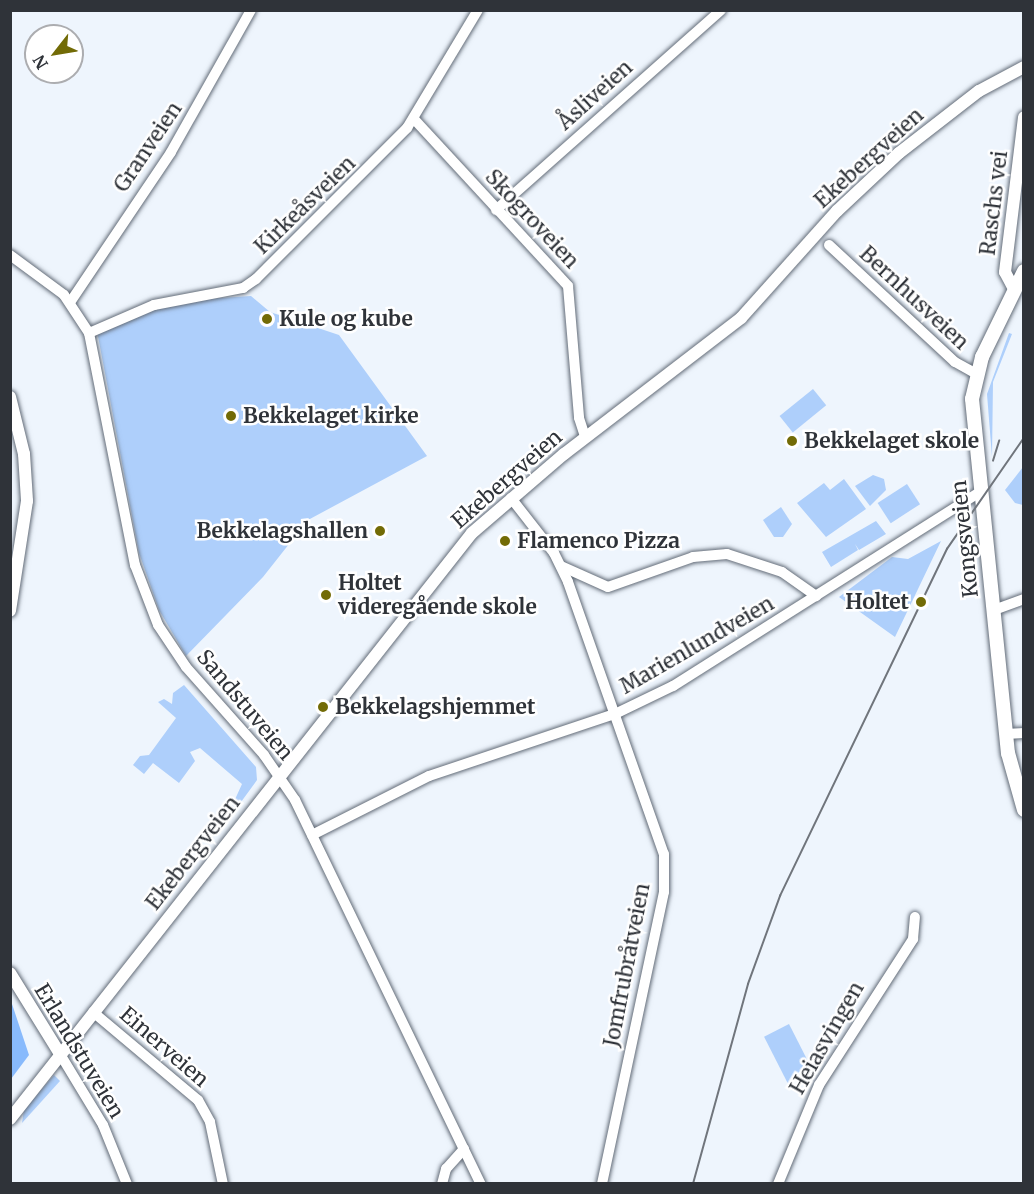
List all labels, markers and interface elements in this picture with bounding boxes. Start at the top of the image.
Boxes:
north arrow [24,24,84,84]
text: N [28,52,52,73]
street label: Åsliveien [552,55,638,135]
street label: Granveien [109,97,187,197]
street label: Ekebergveien [809,103,929,213]
street label: Raschs vei [975,149,1013,257]
street label: Kirkeåsveien [249,151,361,259]
street label: Skogroveien [480,164,584,274]
street label: Bernhusveien [854,241,974,355]
place label: Kule og kube [279,306,413,332]
marker: Kule og kube [260,312,274,326]
place label: Bekkelaget kirke [243,403,419,429]
marker: Bekkelaget kirke [224,409,238,423]
street label: Ekebergveien [447,424,567,534]
place label: Bekkelaget skole [804,428,979,454]
marker: Bekkelaget skole [785,434,799,448]
street label: Kongsveien [946,479,984,599]
place label: Bekkelagshallen [196,518,368,544]
marker: Bekkelagshallen [373,524,387,538]
place label: Flamenco Pizza [517,528,680,554]
marker: Flamenco Pizza [498,534,512,548]
place label: Holtet videregående skole [338,570,537,620]
marker: Holtet videregående skole [319,588,333,602]
place label: Holtet [845,589,909,615]
street label: Marienlundveien [616,591,778,699]
marker: Holtet [914,595,928,609]
street label: Sandstuveien [191,645,299,765]
place label: Bekkelagshjemmet [335,694,535,720]
marker: Bekkelagshjemmet [316,700,330,714]
street label: Ekebergveien [141,791,245,915]
street label: Jomfrubråtveien [599,881,655,1049]
street label: Heiasvingen [785,977,869,1099]
street label: Erlandstuveien [29,979,129,1123]
street label: Einerveien [115,1002,213,1092]

